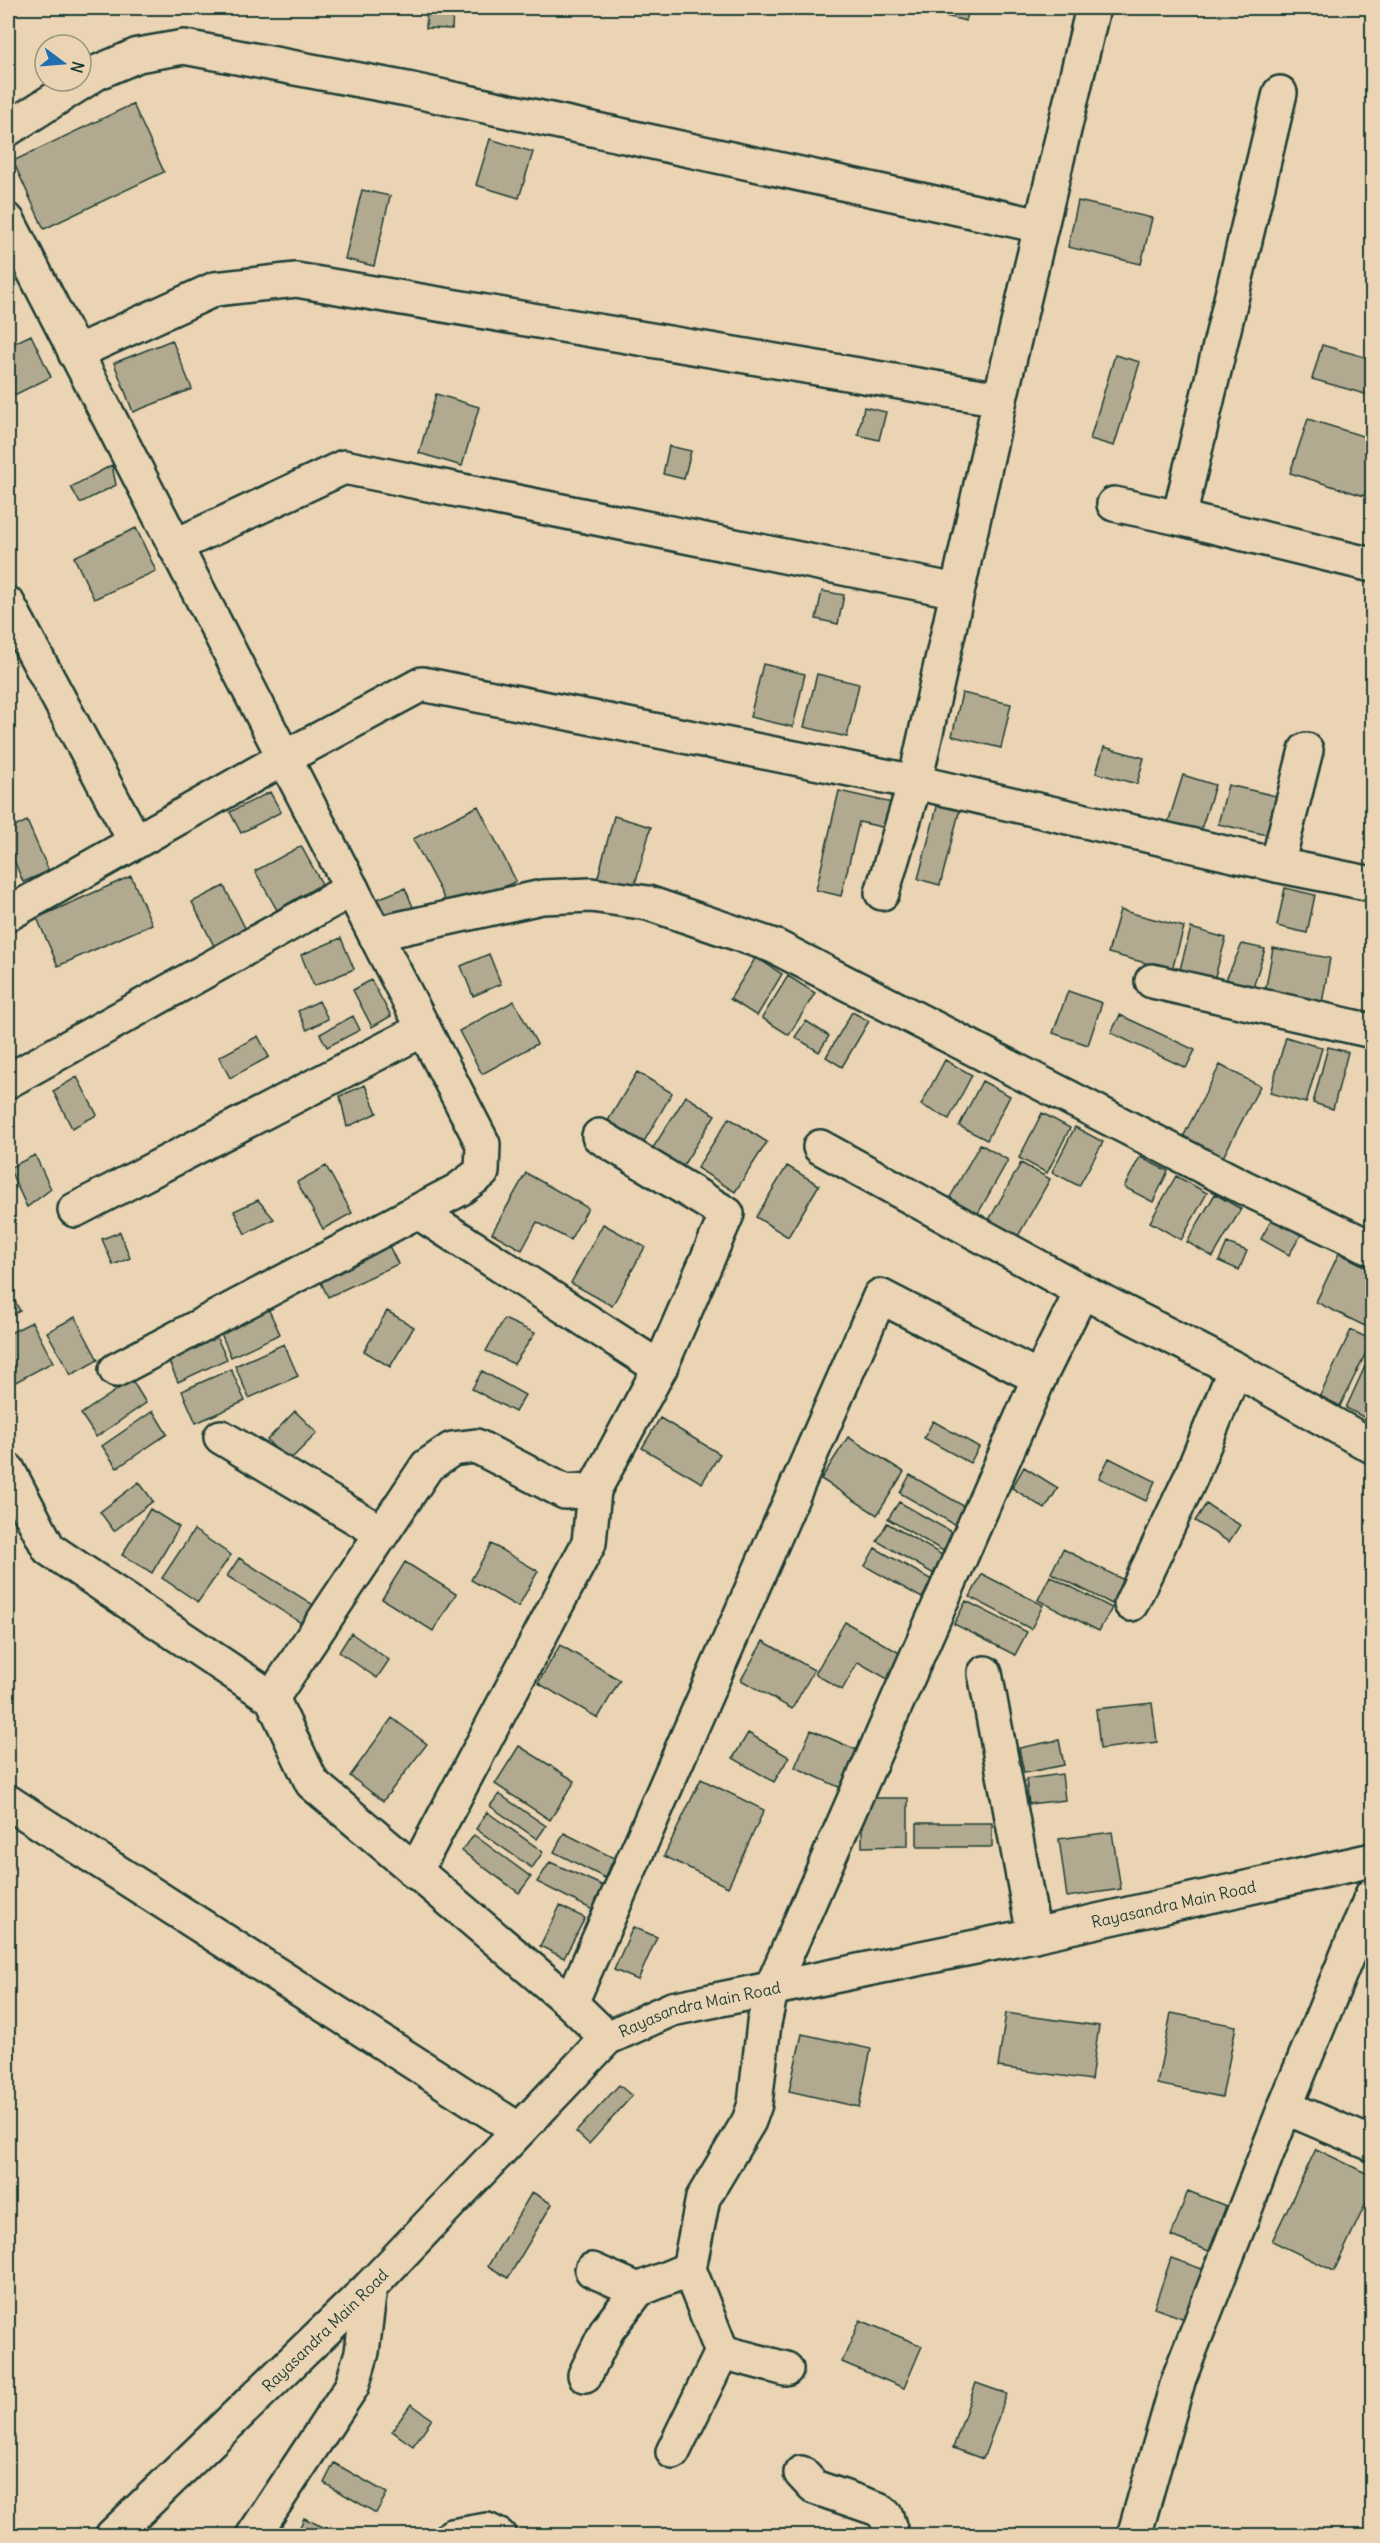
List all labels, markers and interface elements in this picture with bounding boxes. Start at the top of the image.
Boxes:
north arrow [33,33,93,93]
text: N [66,59,89,75]
street label: Rayasandra Main Road [1089,1876,1258,1932]
street label: Rayasandra Main Road [615,1977,782,2042]
street label: Rayasandra Main Road [258,2265,392,2396]

